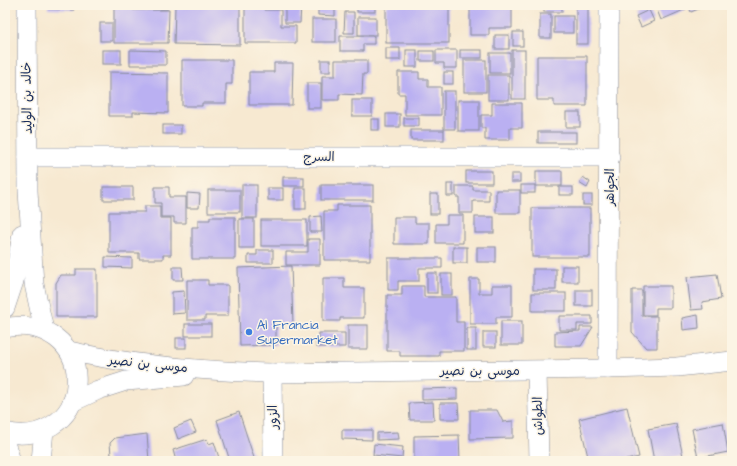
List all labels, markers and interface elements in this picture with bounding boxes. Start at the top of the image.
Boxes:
street label: خالد بن الوليد [17,62,37,134]
street label: السرج [303,148,335,166]
street label: الجواهر [601,168,619,207]
place label: Al Francia Supermarket [257,316,338,349]
marker: Al Francia Supermarket [244,327,254,337]
street label: موسى بن نصير [106,351,189,377]
street label: موسى بن نصير [439,362,520,380]
street label: الطواش [529,396,547,436]
street label: الزور [264,405,282,430]

